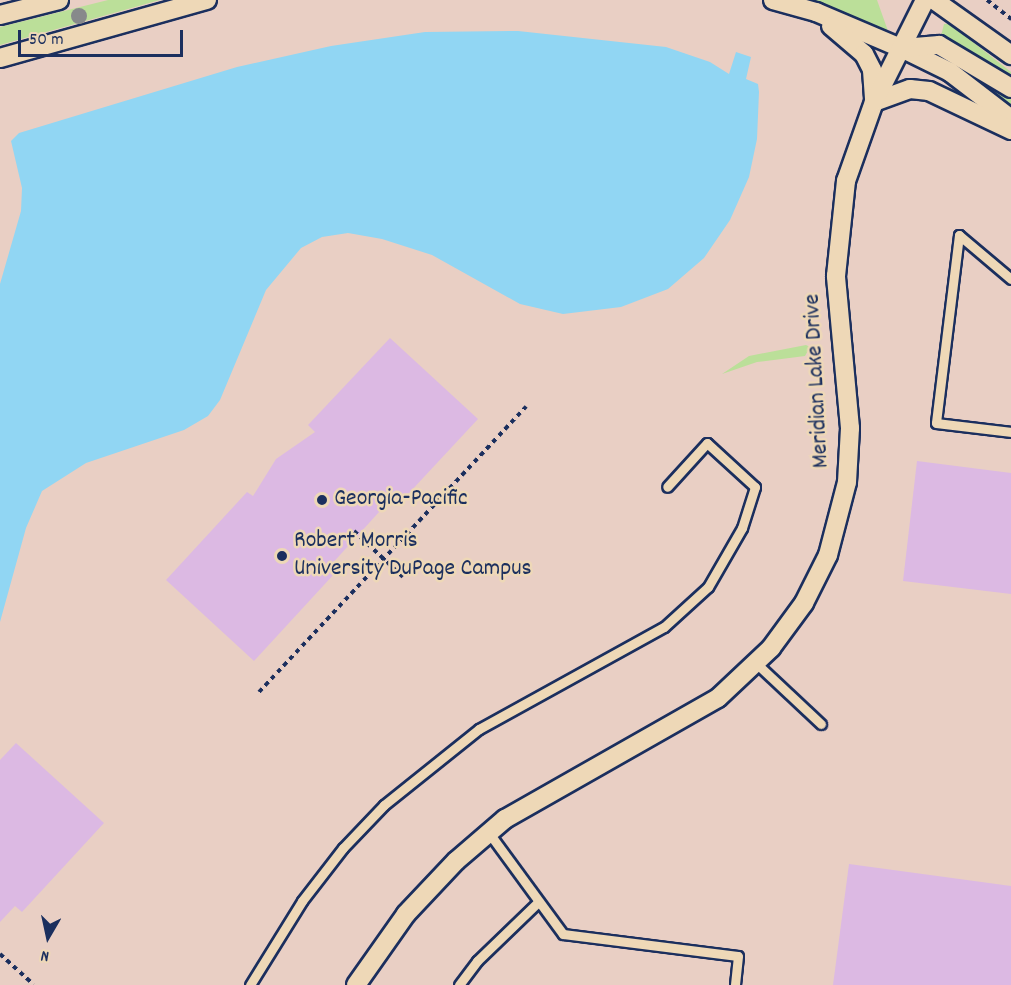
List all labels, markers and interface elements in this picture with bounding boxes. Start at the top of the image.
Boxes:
scale bar [21,18,186,56]
text: 50 m [29,28,64,53]
street label: Meridian Lake Drive [799,293,837,469]
place label: Georgia-Pacific [334,486,468,514]
marker: Georgia-Pacific [315,493,329,507]
place label: Robert Morris University DuPage Campus [294,528,532,584]
marker: Robert Morris University DuPage Campus [275,549,289,563]
north arrow [18,907,78,967]
text: N [39,943,51,967]

